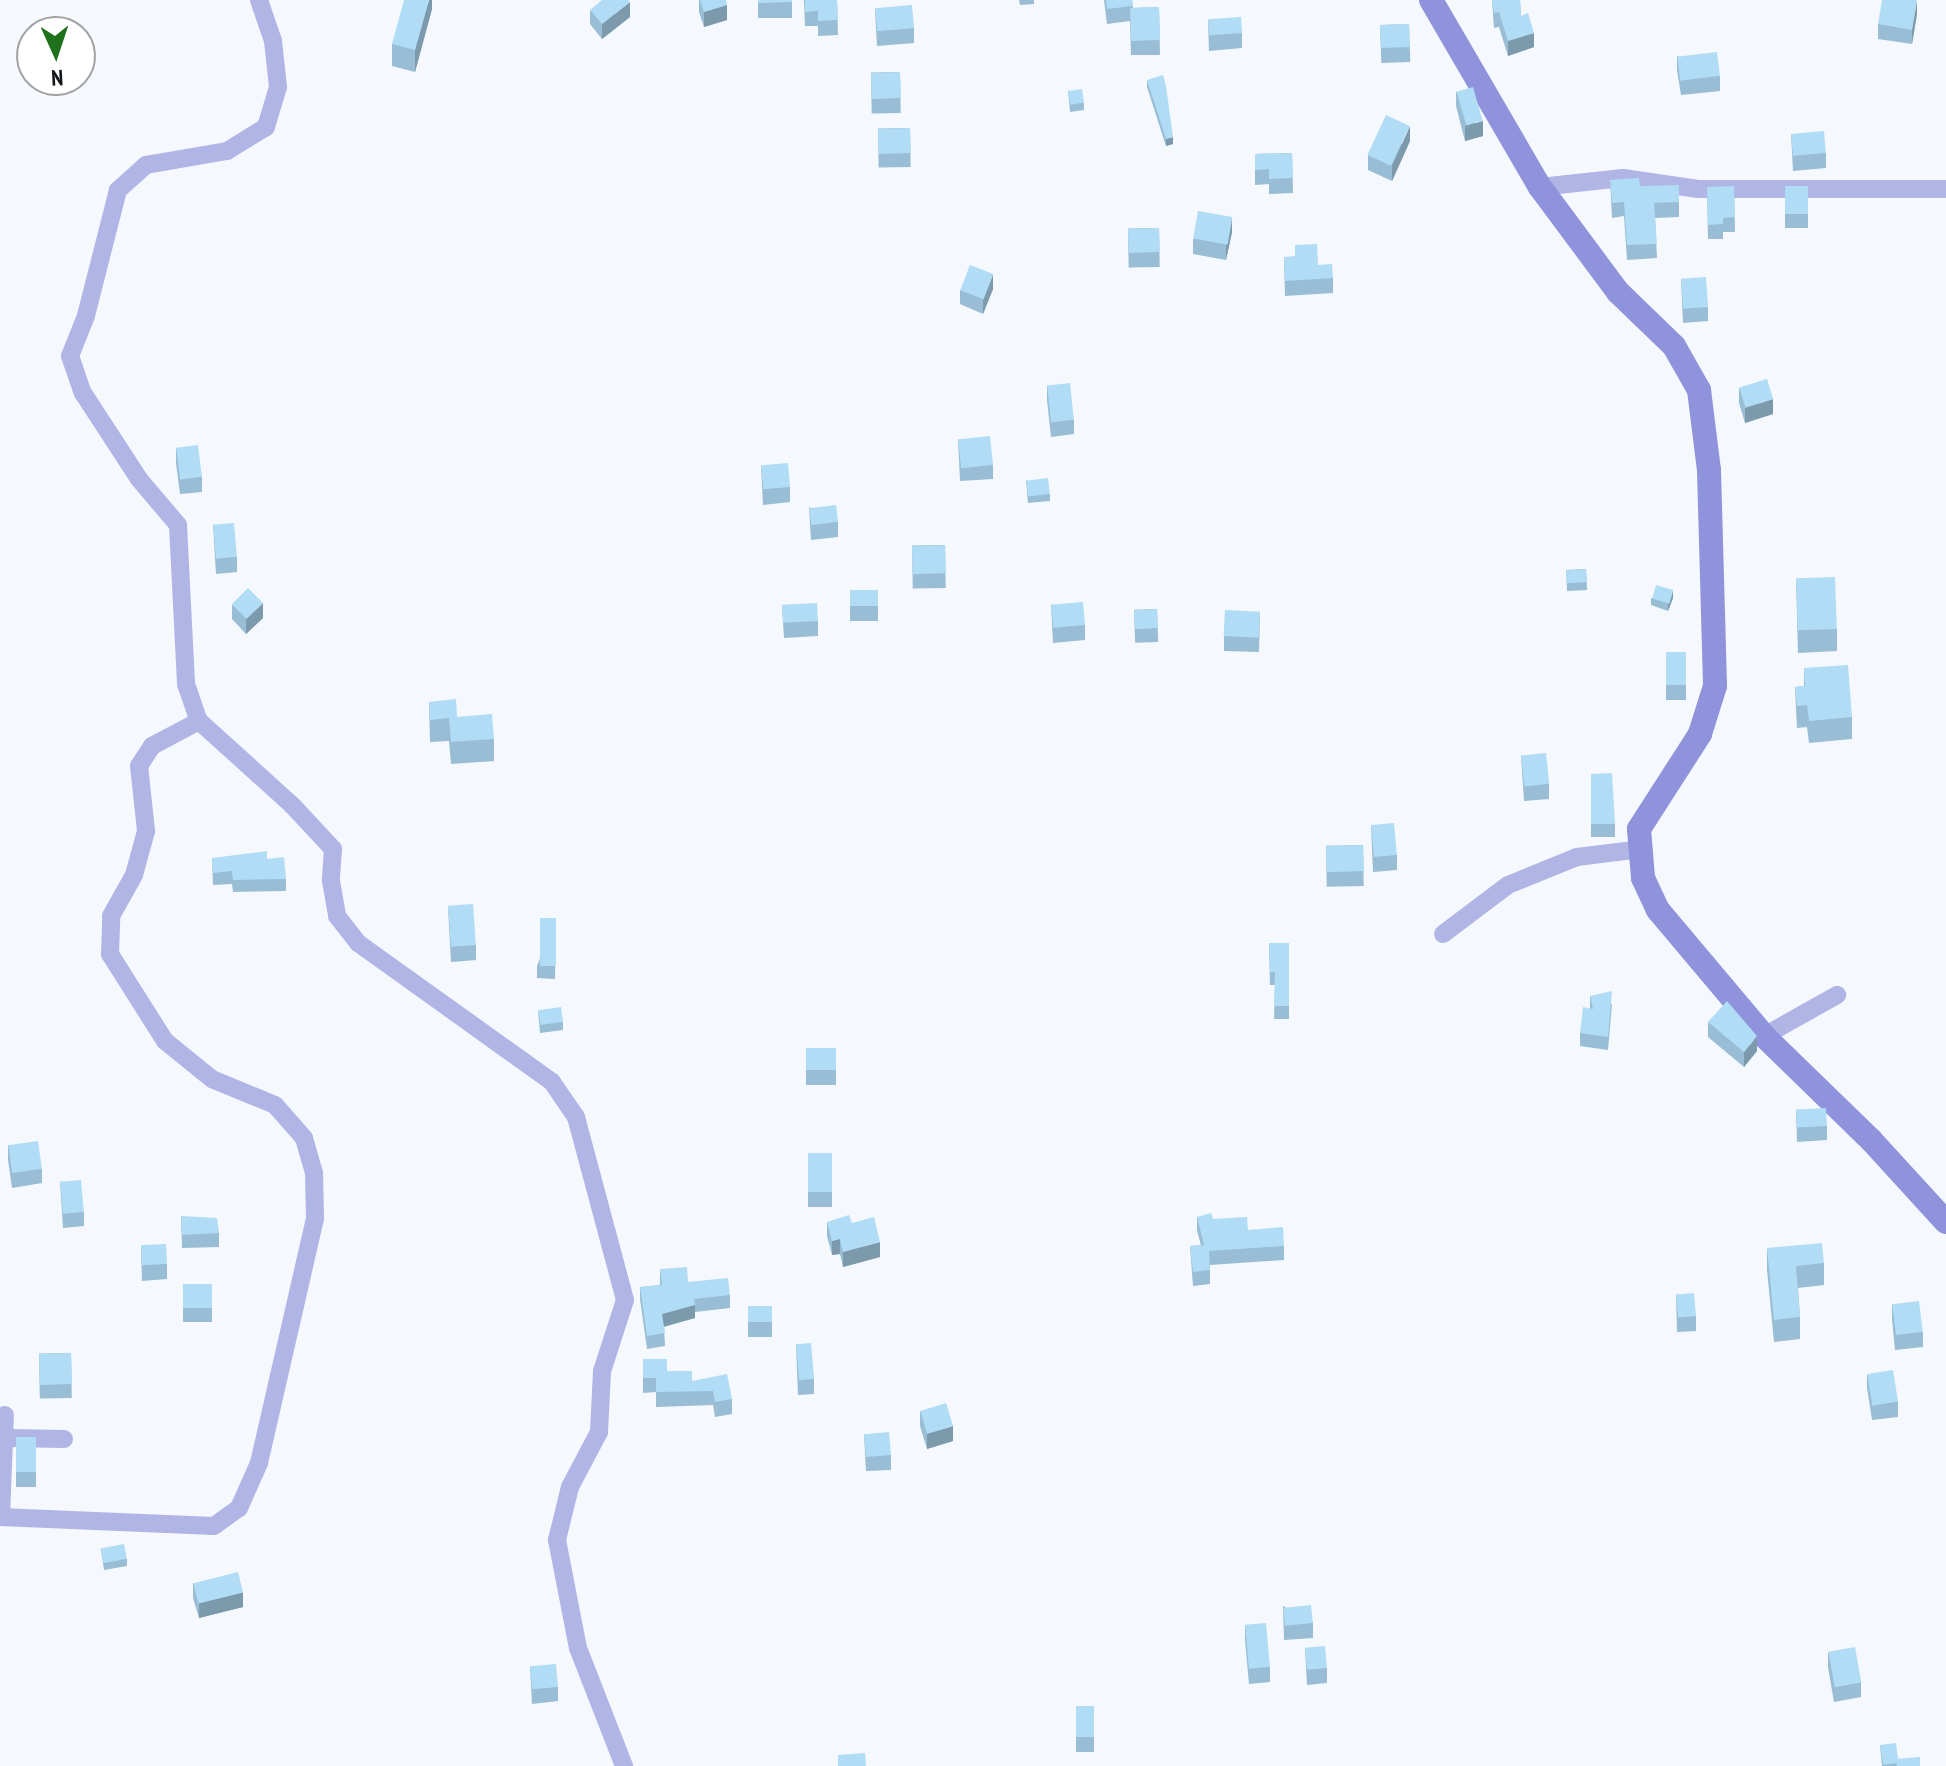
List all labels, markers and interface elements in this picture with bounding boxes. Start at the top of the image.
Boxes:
north arrow [16,16,96,96]
text: N [50,64,64,92]

